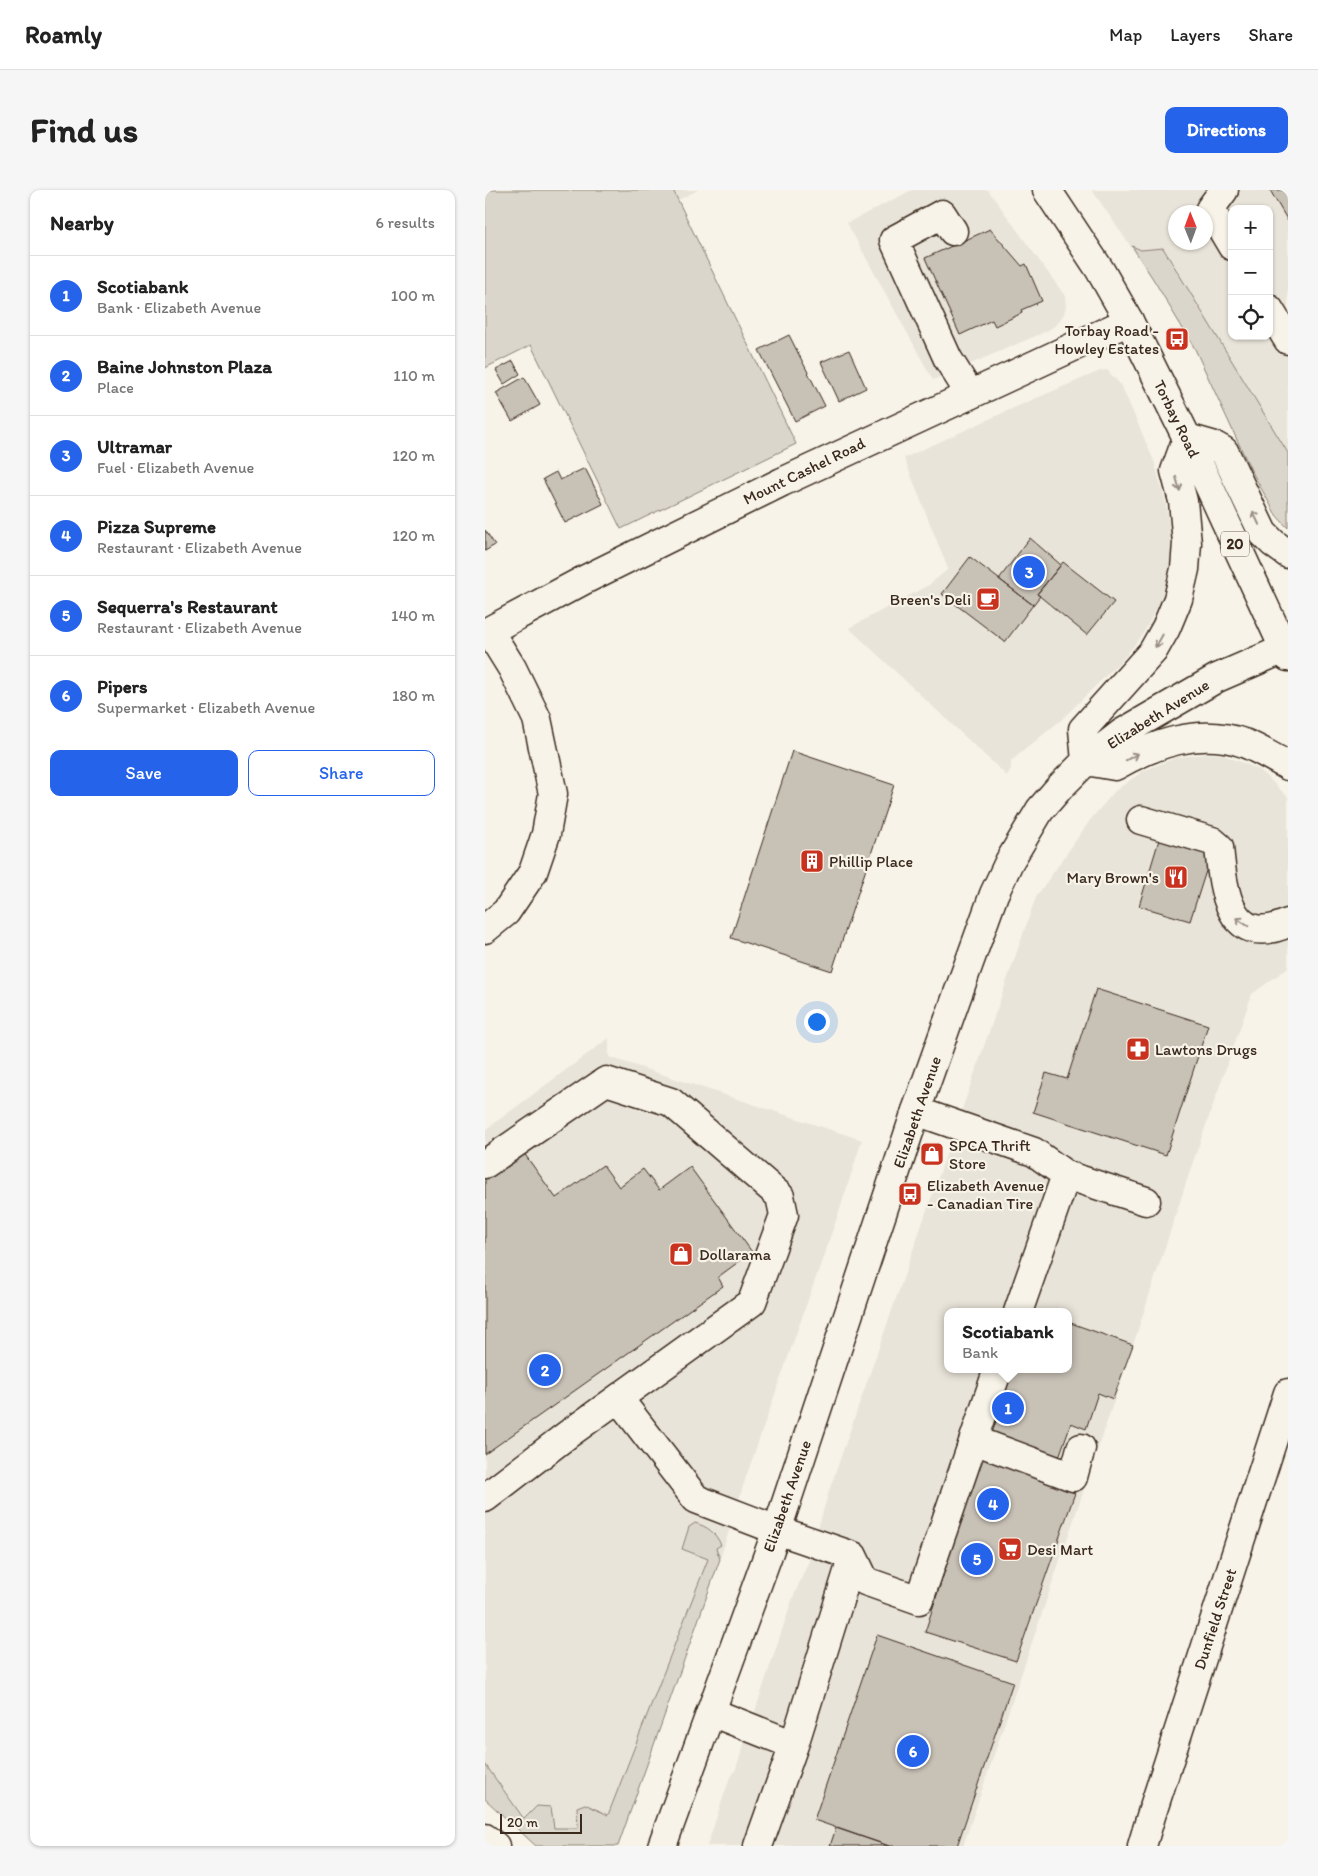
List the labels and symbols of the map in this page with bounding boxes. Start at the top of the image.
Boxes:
north arrow [1168,205,1213,250]
place label: Torbay Road - Howley Estates [1055,321,1159,358]
bus stop icon: Torbay Road - Howley Estates [1164,326,1190,352]
street label: Torbay Road [1150,377,1204,461]
street label: Mount Cashel Road [740,433,868,509]
one-way arrow [1174,476,1183,492]
one-way arrow [1251,511,1261,526]
road number: 20 [1221,532,1249,556]
pin: 3 [1013,553,1045,591]
cafe icon: Breen's Deli [975,586,1001,612]
place label: Breen's Deli [890,590,971,609]
one-way arrow [1153,633,1163,647]
street label: Elizabeth Avenue [1103,675,1213,753]
one-way arrow [1125,751,1139,761]
building icon: Phillip Place [799,848,825,874]
place label: Phillip Place [829,852,913,871]
restaurant icon: Mary Brown's [1163,864,1189,890]
place label: Mary Brown's [1066,868,1159,887]
one-way arrow [1236,916,1250,926]
your location [804,1009,830,1035]
pharmacy icon: Lawtons Drugs [1125,1036,1151,1062]
place label: Lawtons Drugs [1155,1040,1257,1059]
street label: Elizabeth Avenue [889,1053,945,1171]
place label: SPCA Thrift Store [949,1136,1031,1173]
shop icon: SPCA Thrift Store [919,1141,945,1167]
place label: Elizabeth Avenue - Canadian Tire [927,1176,1045,1213]
bus stop icon: Elizabeth Avenue - Canadian Tire [897,1181,923,1207]
shop icon: Dollarama [668,1241,694,1267]
place label: Dollarama [699,1245,772,1264]
pin: 2 [529,1351,561,1389]
pin: 1 [992,1389,1024,1427]
street label: Elizabeth Avenue [759,1437,815,1555]
pin: 4 [977,1485,1009,1523]
supermarket icon: Desi Mart [997,1536,1023,1562]
pin: 5 [961,1540,993,1578]
place label: Desi Mart [1027,1540,1093,1559]
street label: Dunfield Street [1190,1566,1240,1672]
pin: 6 [897,1732,929,1770]
scale bar [500,1811,583,1834]

